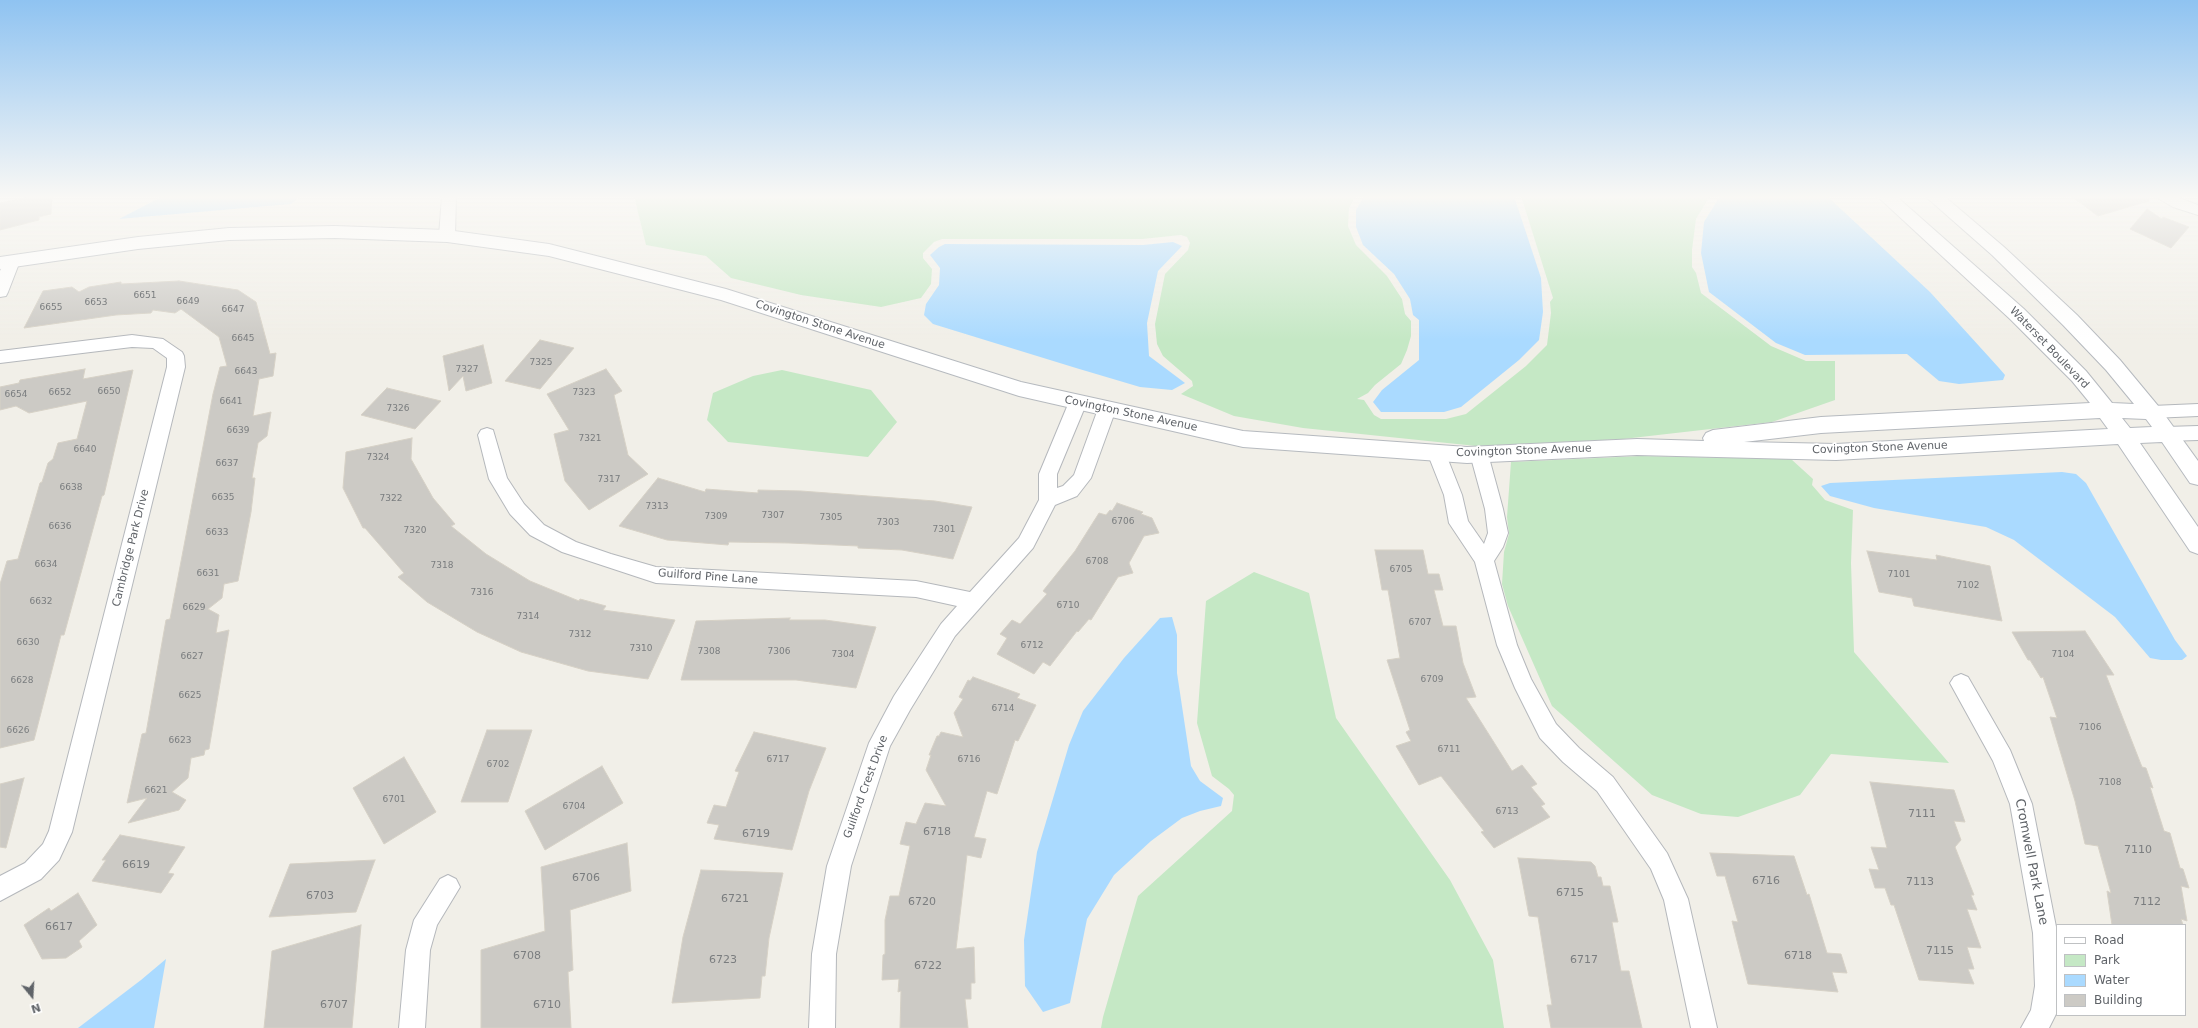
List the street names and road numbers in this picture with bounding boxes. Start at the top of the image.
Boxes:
street label: Covington Stone Avenue [753,298,887,352]
street label: Waterset Boulevard [2007,304,2091,392]
street label: Covington Stone Avenue [1063,393,1199,435]
street label: Covington Stone Avenue [1812,439,1948,457]
street label: Covington Stone Avenue [1456,442,1592,460]
street label: Cambridge Park Drive [110,488,152,608]
street label: Guilford Pine Lane [658,567,758,587]
street label: Guilford Crest Drive [841,734,891,840]
street label: Cromwell Park Lane [2011,797,2051,927]

